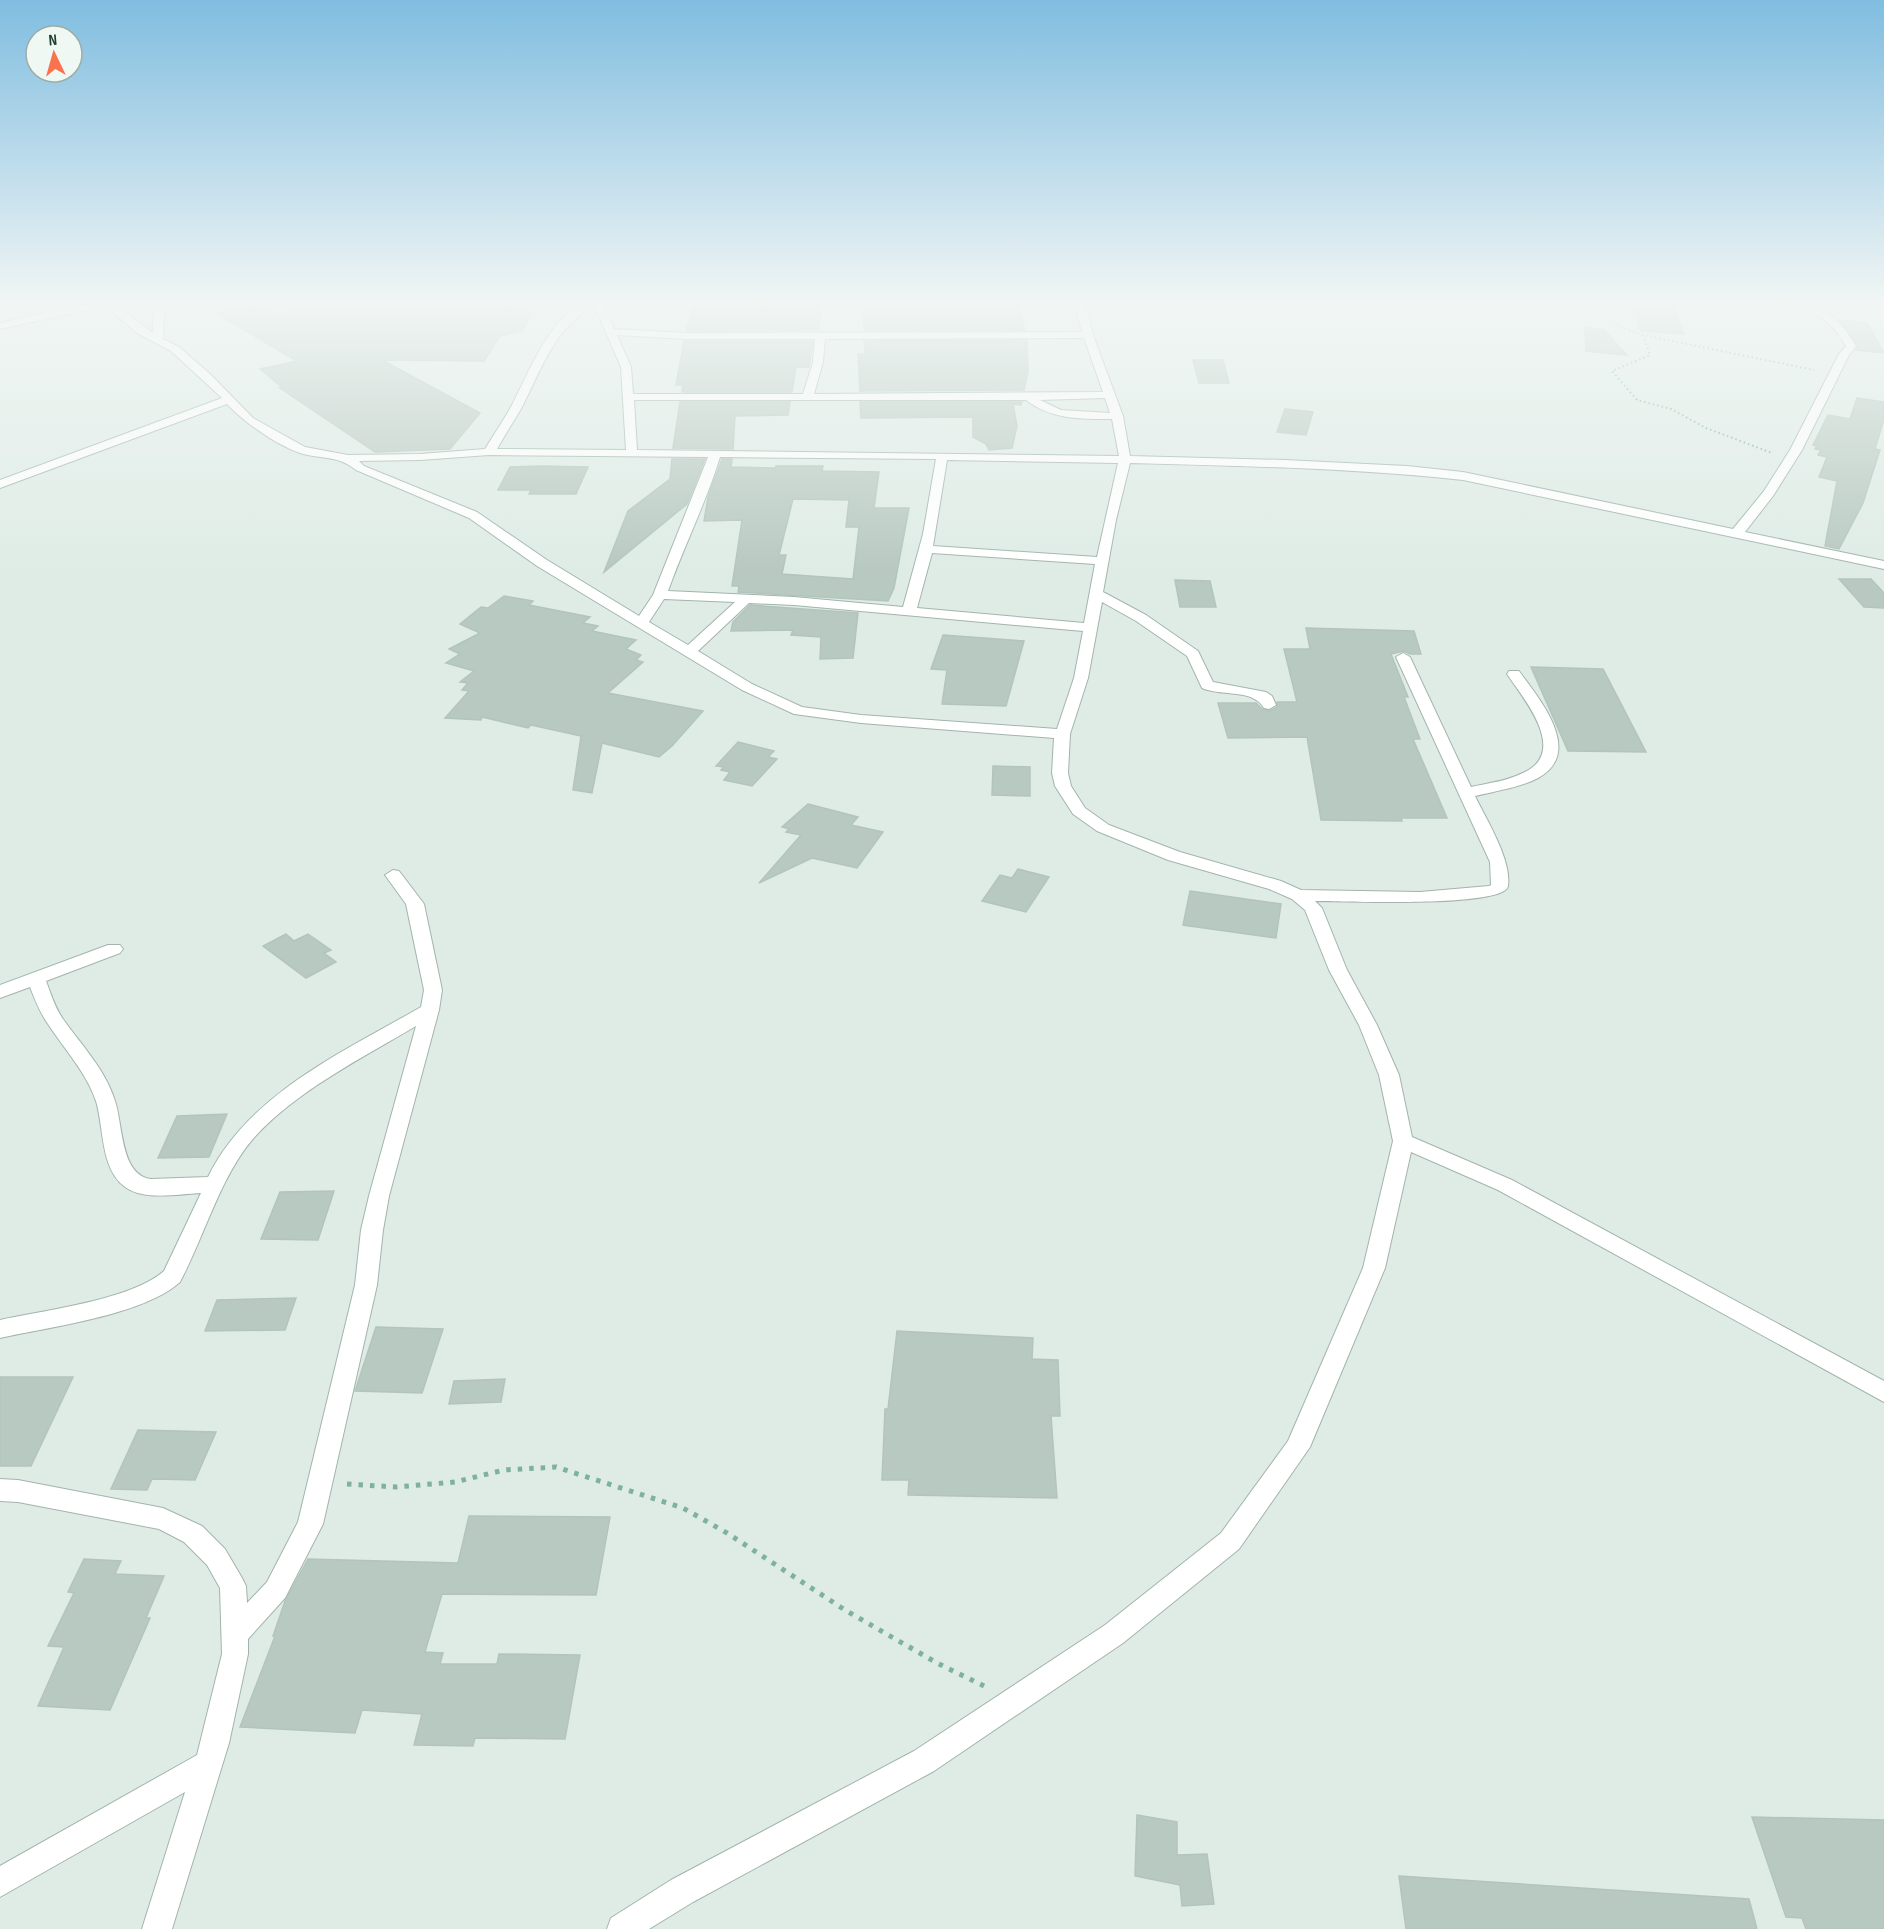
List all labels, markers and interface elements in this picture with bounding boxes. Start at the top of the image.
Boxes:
north arrow [24,24,84,84]
text: N [48,31,58,50]

